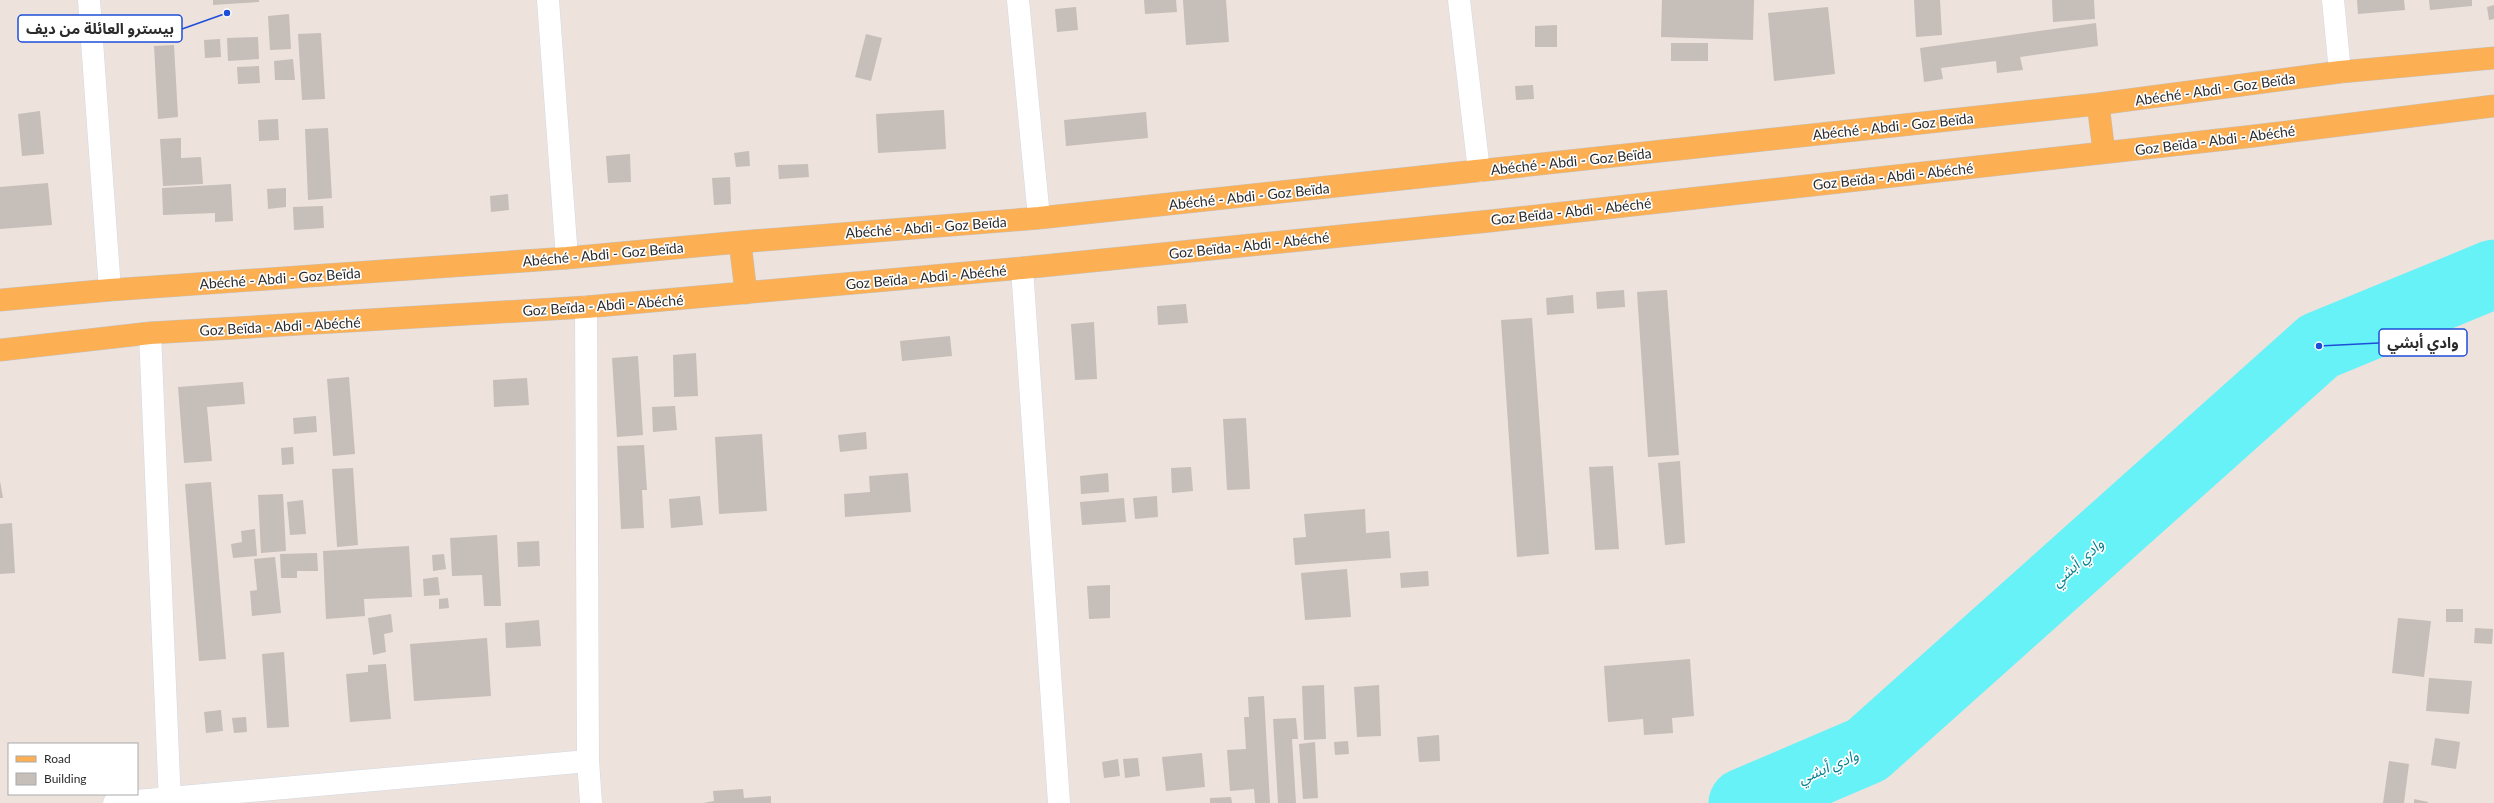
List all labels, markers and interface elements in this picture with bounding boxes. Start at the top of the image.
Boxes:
callout: بيسترو العائلة من ديف [18,15,182,42]
text: بيسترو العائلة من ديف [26,19,174,38]
street label: Abéché - Abdi - Goz Beïda [2134,69,2296,109]
street label: Abéché - Abdi - Goz Beïda [1812,109,1974,143]
street label: Goz Beïda - Abdi - Abéché [2134,122,2296,158]
street label: Abéché - Abdi - Goz Beïda [1490,144,1652,178]
street label: Goz Beïda - Abdi - Abéché [1812,159,1974,193]
street label: Abéché - Abdi - Goz Beïda [1168,179,1330,213]
street label: Goz Beïda - Abdi - Abéché [1490,194,1652,228]
street label: Abéché - Abdi - Goz Beïda [845,213,1007,241]
street label: Goz Beïda - Abdi - Abéché [1168,228,1330,262]
street label: Abéché - Abdi - Goz Beïda [522,238,684,270]
street label: Goz Beïda - Abdi - Abéché [845,262,1007,292]
street label: Abéché - Abdi - Goz Beïda [199,264,361,292]
street label: Goz Beïda - Abdi - Abéché [522,291,684,319]
street label: Goz Beïda - Abdi - Abéché [199,313,361,339]
callout: وادي أبشي [2379,329,2467,356]
text: وادي أبشي [2387,333,2459,354]
water label: وادي أبشي [2047,534,2109,593]
legend [8,743,138,795]
water label: وادي أبشي [1795,745,1862,790]
text: Road [44,751,71,766]
text: Building [44,771,87,786]

